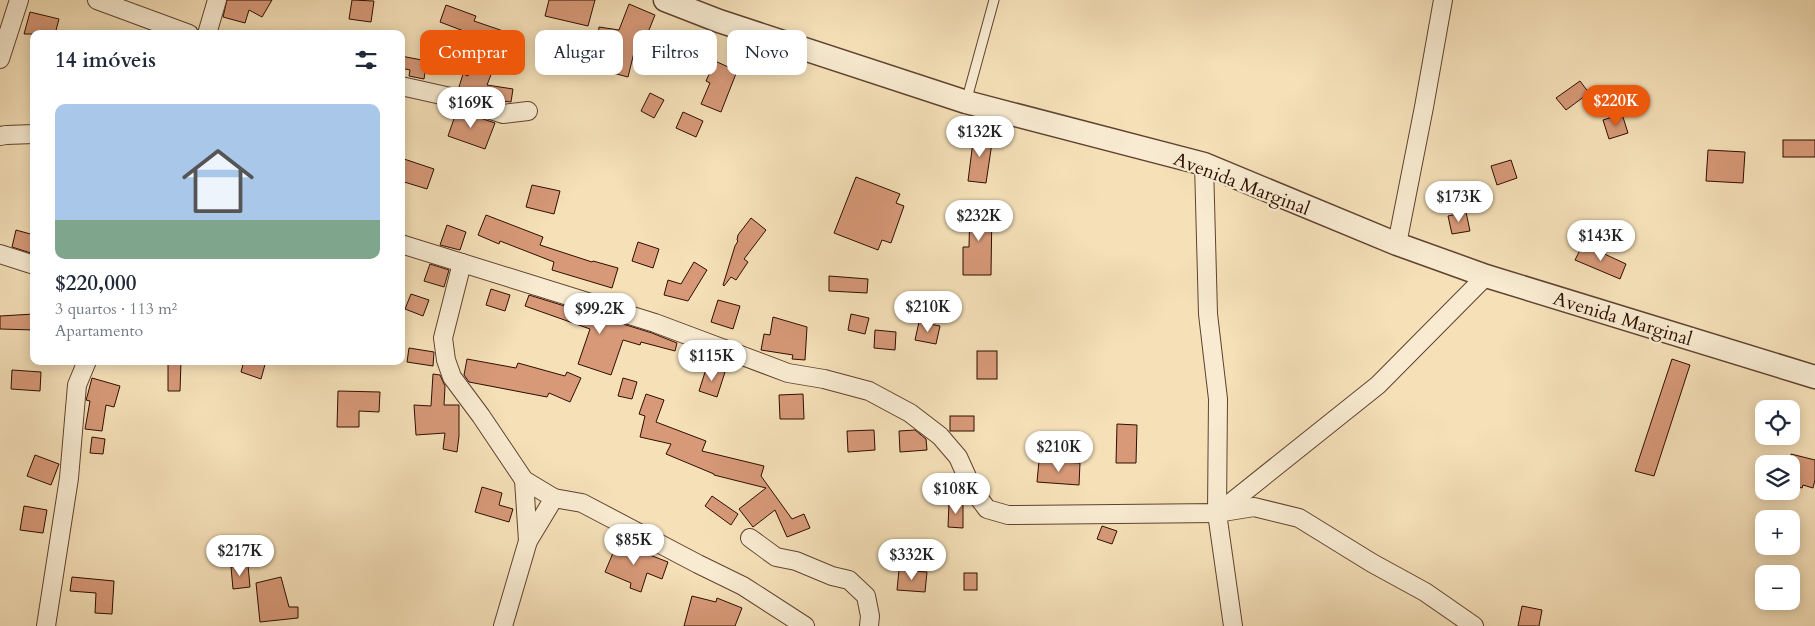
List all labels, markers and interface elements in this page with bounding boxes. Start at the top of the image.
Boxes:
chip: Comprar [420,30,525,75]
chip: Alugar [535,30,623,75]
chip: Filtros [633,30,717,75]
chip: Novo [727,30,807,75]
text: 14 imóveis [55,46,156,75]
icon: filters [352,46,380,74]
pin: $220K [1581,84,1651,127]
pin: $169K [436,86,506,129]
text: $220K [1593,90,1639,112]
text: $169K [448,92,494,114]
pin: $132K [945,116,1015,158]
text: $132K [957,121,1003,143]
icon: home [173,136,263,226]
street label: Avenida Marginal [1170,146,1314,222]
pin: $173K [1424,180,1494,223]
text: $173K [1436,186,1482,208]
pin: $232K [944,200,1014,242]
text: $232K [956,205,1002,227]
pin: $143K [1566,220,1636,262]
text: $143K [1578,225,1624,247]
text: $220,000 [55,269,136,298]
street label: Avenida Marginal [1550,285,1696,353]
pin: $210K [893,290,963,333]
pin: $99.2K [559,292,641,335]
text: $210K [905,296,951,318]
text: 3 quartos · 113 m² [55,298,177,320]
text: $99.2K [575,298,625,320]
text: Apartamento [55,320,143,342]
pin: $115K [677,340,747,382]
text: $115K [689,345,735,367]
map controls [1755,400,1800,610]
button: locate [1755,400,1800,445]
pin: $210K [1024,430,1094,473]
text: $210K [1036,436,1082,458]
button: layers [1755,455,1800,500]
pin: $108K [921,472,991,515]
text: $108K [933,478,979,500]
button: + [1755,510,1800,555]
pin: $85K [604,524,664,566]
text: $85K [615,529,653,551]
pin: $217K [205,534,275,577]
pin: $332K [877,538,947,581]
text: $217K [217,540,263,562]
text: $332K [889,544,935,566]
button: − [1755,565,1800,610]

